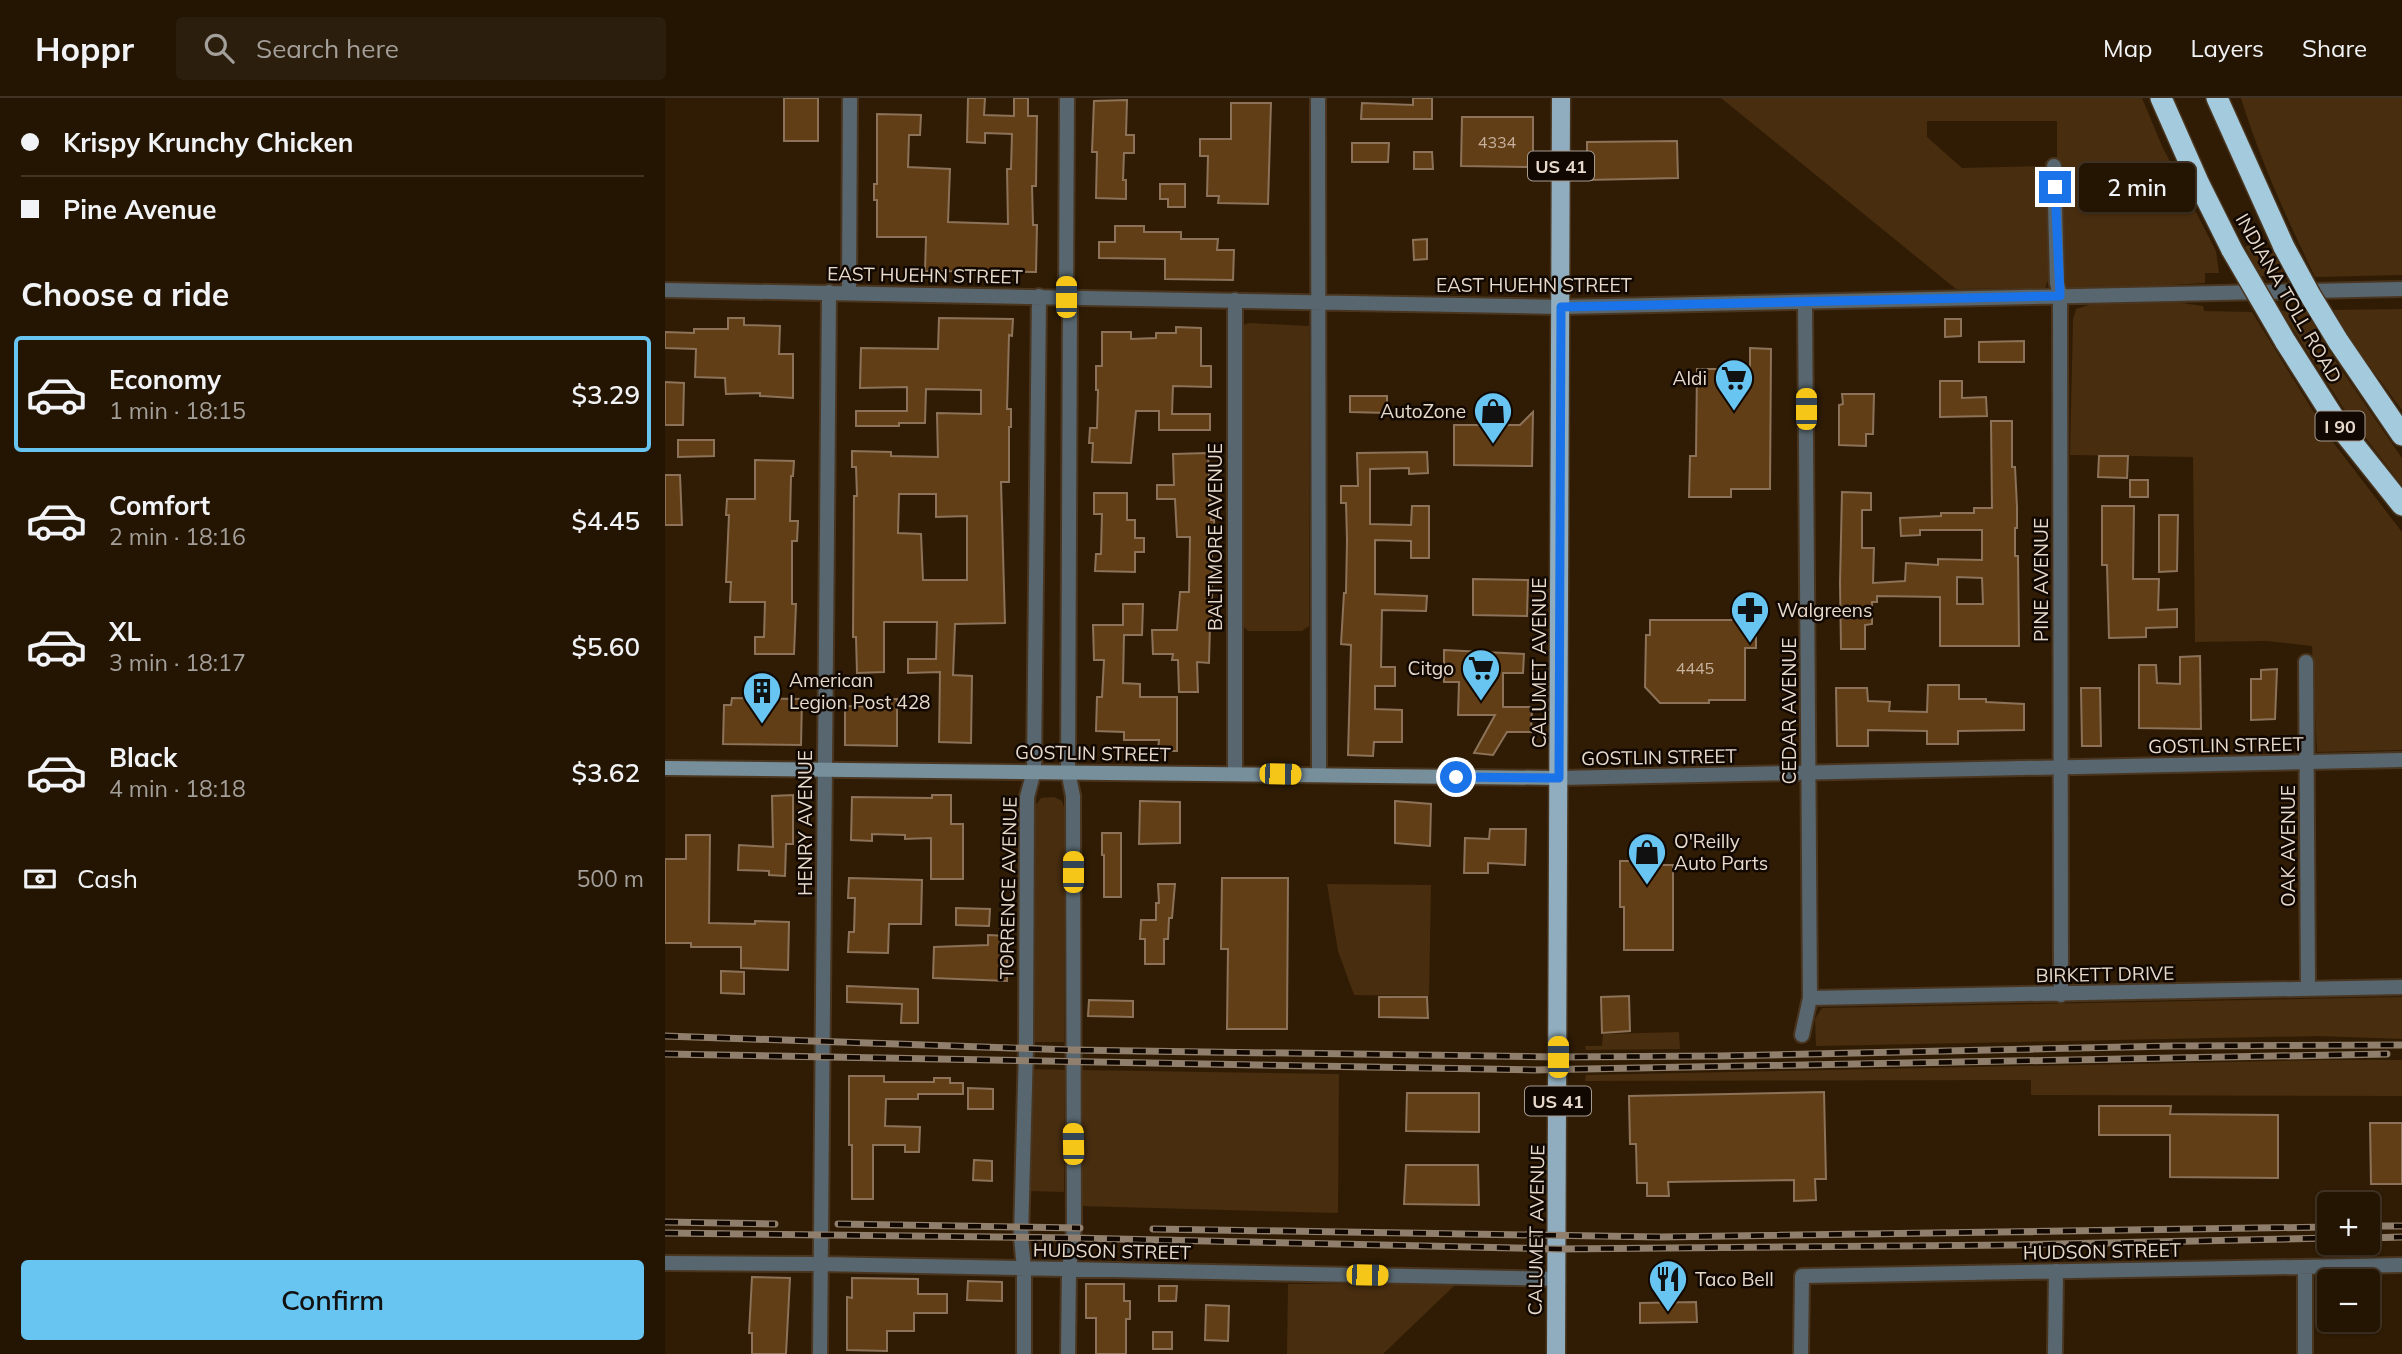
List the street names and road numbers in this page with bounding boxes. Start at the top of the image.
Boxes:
road number: US 41 [1528,152,1594,180]
street label: INDIANA TOLL ROAD [2231,209,2347,387]
street label: EAST HUEHN STREET [827,261,1024,289]
street label: EAST HUEHN STREET [1436,273,1632,297]
road number: I 90 [2315,412,2365,440]
street label: BALTIMORE AVENUE [1203,443,1227,631]
street label: PINE AVENUE [2029,518,2053,642]
street label: CALUMET AVENUE [1527,578,1551,748]
street label: CEDAR AVENUE [1777,638,1801,784]
street label: GOSTLIN STREET [2148,732,2305,758]
street label: GOSTLIN STREET [1015,740,1172,766]
street label: GOSTLIN STREET [1581,744,1738,770]
street label: HENRY AVENUE [793,750,817,896]
street label: OAK AVENUE [2276,785,2300,907]
street label: TORRENCE AVENUE [994,796,1022,980]
street label: BIRKETT DRIVE [2035,961,2175,987]
road number: US 41 [1525,1086,1591,1116]
street label: CALUMET AVENUE [1523,1144,1549,1316]
street label: HUDSON STREET [1033,1238,1192,1264]
street label: HUDSON STREET [2023,1238,2182,1264]

